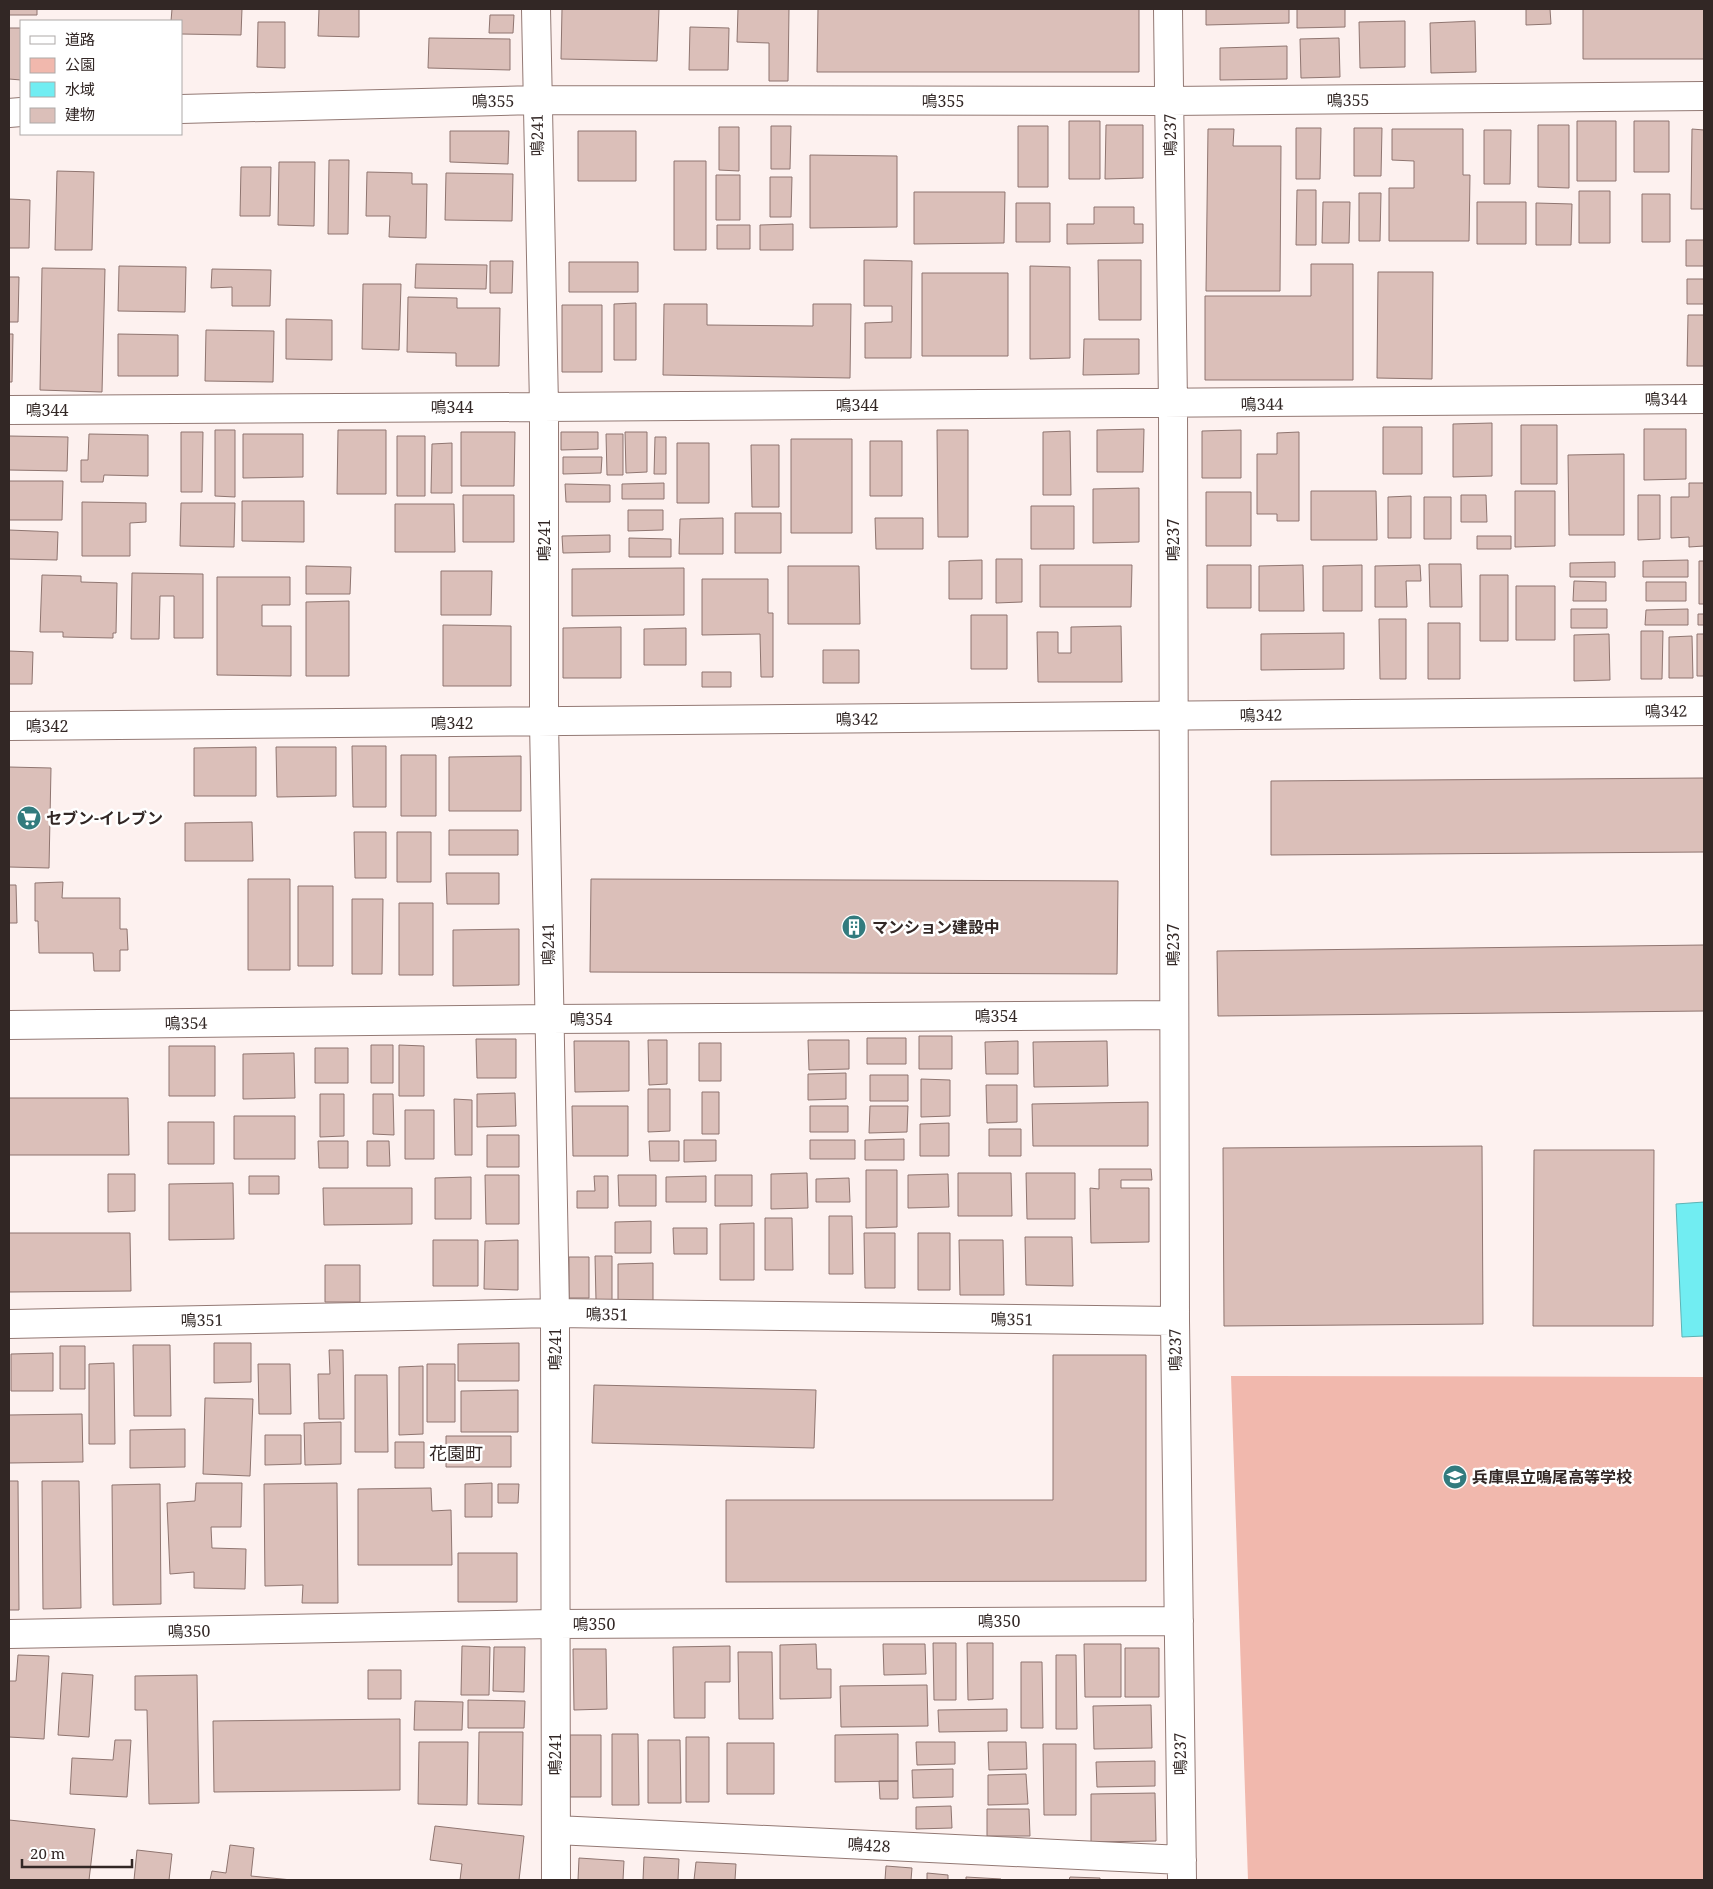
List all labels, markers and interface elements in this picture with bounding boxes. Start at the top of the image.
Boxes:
legend [20,20,182,135]
text: 道路 [65,29,95,49]
text: 公園 [65,54,95,74]
text: 水域 [65,79,95,99]
street label: 鳴355 [1326,89,1370,111]
street label: 鳴355 [471,90,515,112]
street label: 鳴355 [922,90,964,112]
text: 建物 [65,104,95,124]
street label: 鳴241 [526,113,548,157]
street label: 鳴237 [1159,113,1181,157]
street label: 鳴344 [1644,388,1688,410]
street label: 鳴344 [1240,393,1284,415]
street label: 鳴344 [836,394,878,416]
street label: 鳴344 [431,396,473,418]
street label: 鳴344 [26,399,68,421]
street label: 鳴241 [533,519,555,561]
street label: 鳴237 [1162,519,1184,561]
street label: 鳴342 [1644,700,1688,722]
street label: 鳴342 [1239,704,1283,726]
street label: 鳴342 [835,708,879,730]
street label: 鳴342 [431,712,473,734]
street label: 鳴342 [26,715,68,737]
supermarket icon: セブン-イレブン [16,805,42,831]
place label: セブン-イレブン [46,807,163,829]
building icon: マンション建設中 [841,914,867,940]
place label: マンション建設中 [872,916,1000,938]
street label: 鳴241 [537,922,559,966]
street label: 鳴237 [1162,924,1184,966]
street label: 鳴354 [975,1005,1017,1027]
street label: 鳴354 [570,1008,612,1030]
street label: 鳴354 [164,1012,208,1034]
street label: 鳴351 [585,1303,629,1325]
street label: 鳴351 [990,1308,1034,1330]
street label: 鳴351 [180,1309,224,1331]
street label: 鳴241 [544,1328,566,1370]
street label: 鳴237 [1164,1328,1186,1372]
district label: 花園町 [429,1441,483,1465]
school or university icon: 兵庫県立鳴尾高等学校 [1442,1464,1468,1490]
place label: 兵庫県立鳴尾高等学校 [1472,1466,1632,1488]
street label: 鳴350 [978,1610,1020,1632]
street label: 鳴350 [573,1613,615,1635]
street label: 鳴350 [167,1620,211,1642]
street label: 鳴237 [1169,1732,1191,1776]
street label: 鳴241 [544,1733,566,1775]
street label: 鳴428 [847,1833,891,1857]
scale bar [22,1836,132,1868]
text: 20 m [30,1843,65,1863]

